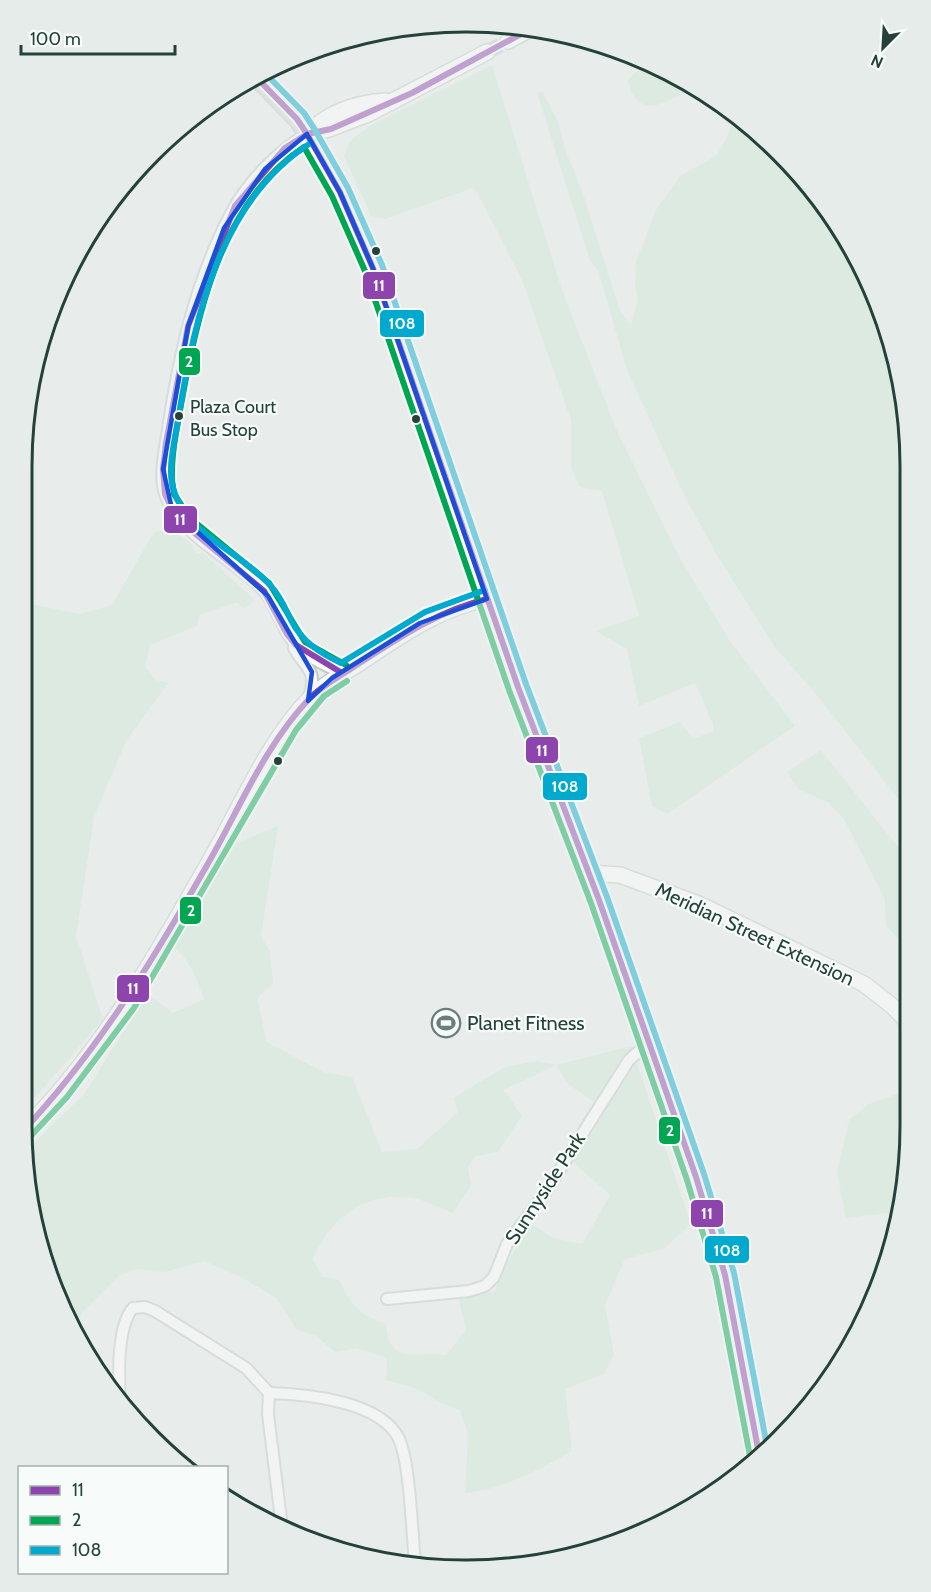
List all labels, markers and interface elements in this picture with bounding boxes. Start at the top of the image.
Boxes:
scale bar [21,18,176,56]
north arrow [853,18,913,78]
text: 100 m [30,28,81,50]
text: N [868,50,886,72]
unlabelled marker [370,245,382,257]
line badge: 11 [362,271,396,300]
text: 11 [373,276,385,295]
line badge: 108 [379,309,425,338]
text: 108 [389,314,415,333]
line badge: 2 [178,347,201,376]
text: 2 [185,352,193,371]
place label: Plaza Court Bus Stop [190,396,276,441]
marker: Plaza Court Bus Stop [173,410,185,422]
unlabelled marker [410,413,422,425]
line badge: 11 [163,505,198,534]
text: 11 [174,510,186,529]
line badge: 11 [525,736,559,764]
text: 11 [536,741,548,760]
unlabelled marker [272,755,284,767]
line badge: 108 [542,772,588,801]
text: 108 [552,777,578,796]
street label: Meridian Street Extension [652,877,858,991]
line badge: 2 [179,896,202,925]
text: 2 [187,901,195,920]
line badge: 11 [116,974,150,1003]
text: 11 [127,979,139,998]
sports icon: Planet Fitness [430,1007,462,1039]
place label: Planet Fitness [467,1011,585,1035]
line badge: 2 [658,1116,681,1145]
text: 2 [666,1121,674,1140]
street label: Sunnyside Park [500,1128,590,1248]
line badge: 11 [690,1199,724,1228]
text: 11 [701,1204,713,1223]
line badge: 108 [704,1235,750,1264]
text: 108 [714,1241,740,1260]
legend [18,1466,228,1574]
text: 11 [72,1479,84,1501]
text: 2 [72,1509,81,1531]
text: 108 [72,1539,101,1561]

